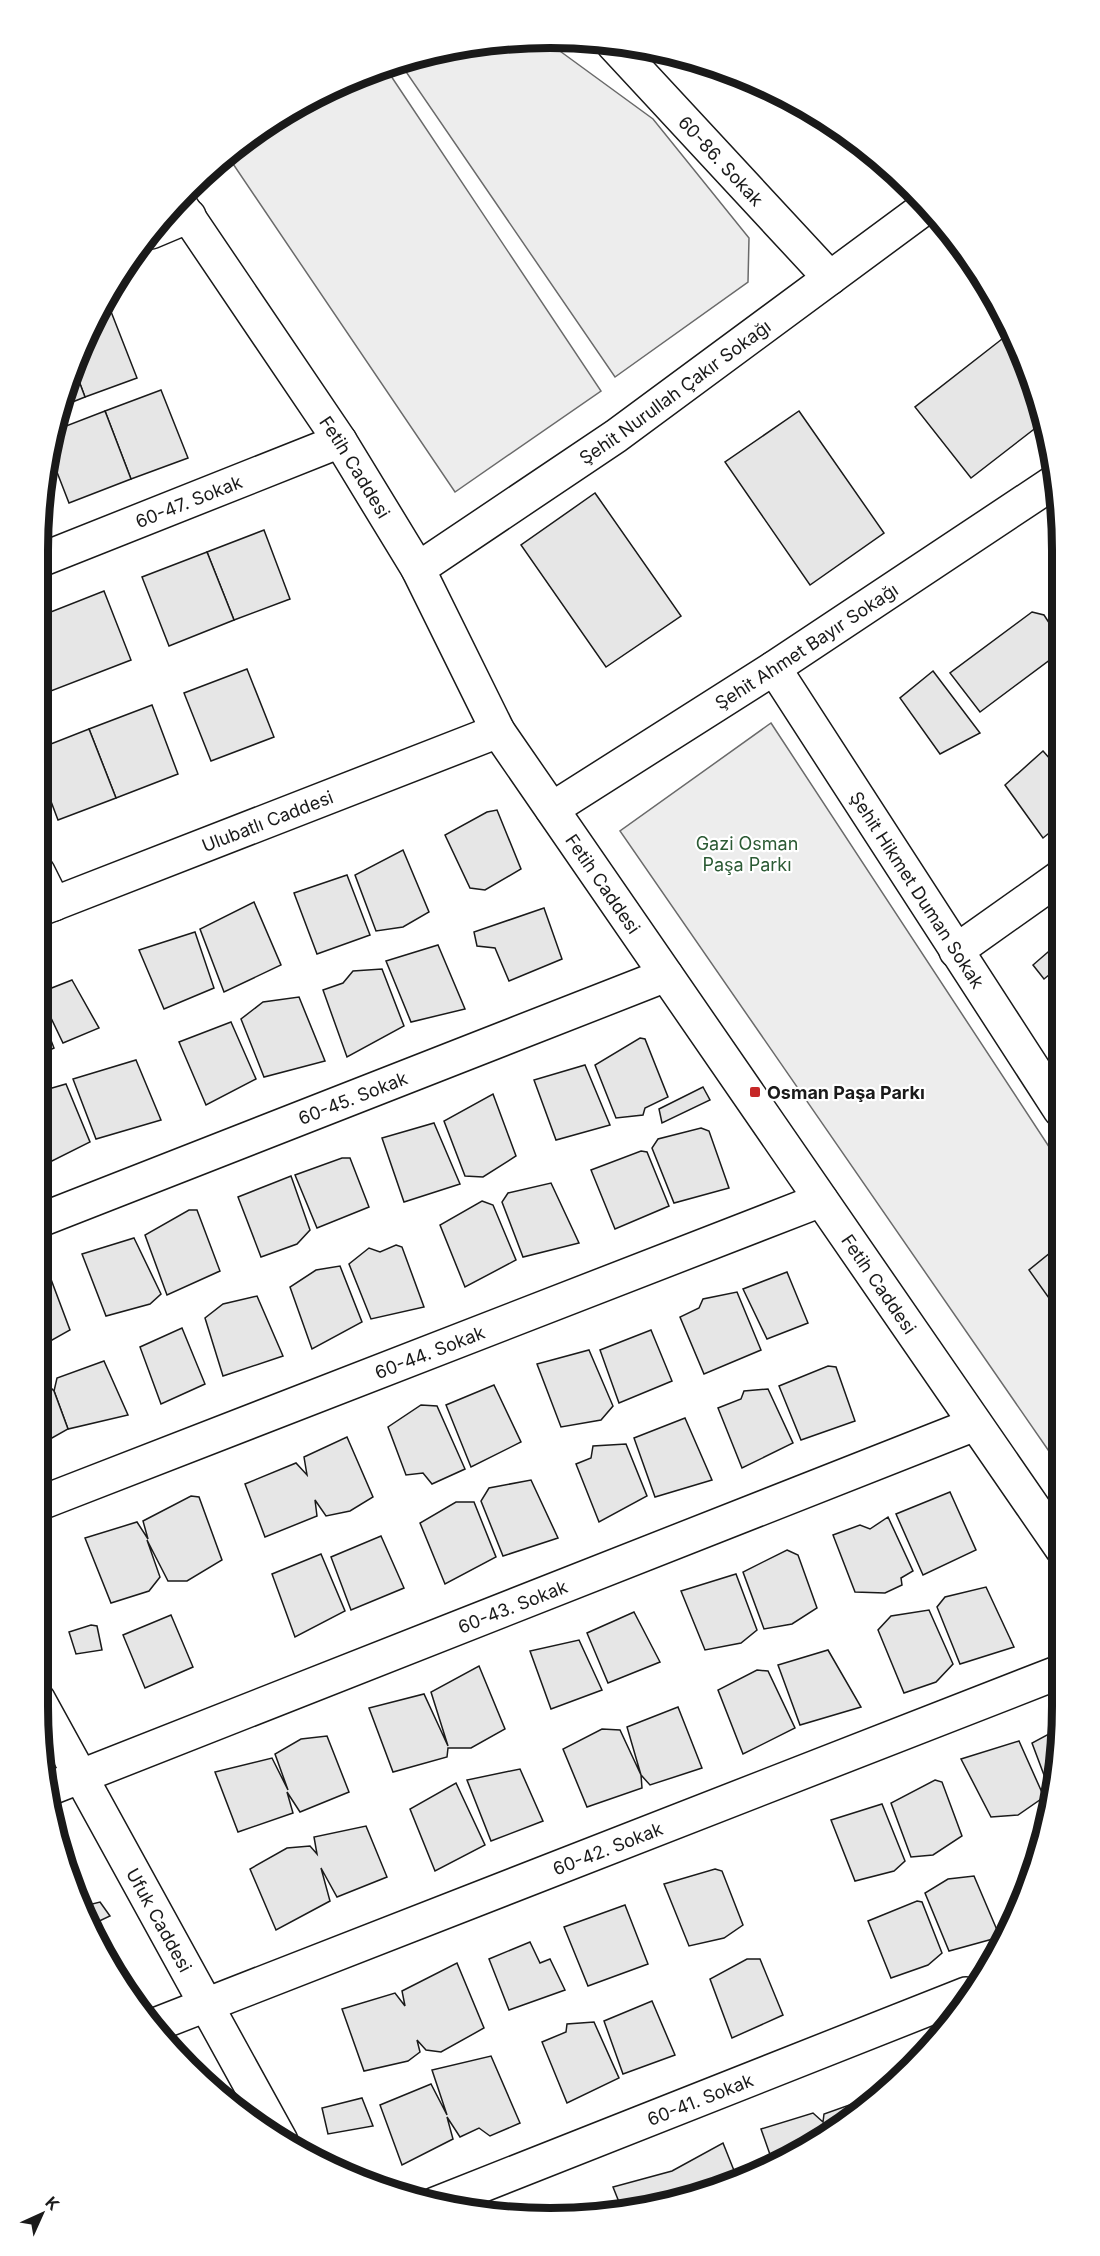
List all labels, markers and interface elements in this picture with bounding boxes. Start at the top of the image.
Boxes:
street label: 60-86. Sokak [674,111,768,210]
street label: Şehit Nurullah Çakır Sokağı [575,315,774,468]
street label: Fetih Caddesi [316,412,395,522]
street label: 60-47. Sokak [132,471,245,532]
street label: Şehit Ahmet Bayır Sokağı [711,578,901,713]
street label: Ulubatlı Caddesi [199,786,336,856]
street label: Şehit Hikmet Duman Sokak [846,787,989,992]
street label: Fetih Caddesi [562,830,645,937]
park label: Gazi Osman Paşa Parkı [696,833,798,875]
street label: 60-45. Sokak [295,1067,410,1129]
place label: Osman Paşa Parkı [767,1082,925,1103]
marker: Osman Paşa Parkı [748,1085,762,1099]
street label: Fetih Caddesi [838,1230,921,1338]
street label: 60-44. Sokak [372,1321,487,1383]
street label: 60-43. Sokak [455,1575,570,1637]
street label: 60-42. Sokak [550,1817,665,1879]
street label: Ufuk Caddesi [122,1864,196,1975]
street label: 60-41. Sokak [644,2069,756,2130]
north arrow [12,2184,72,2244]
text: K [41,2192,64,2215]

